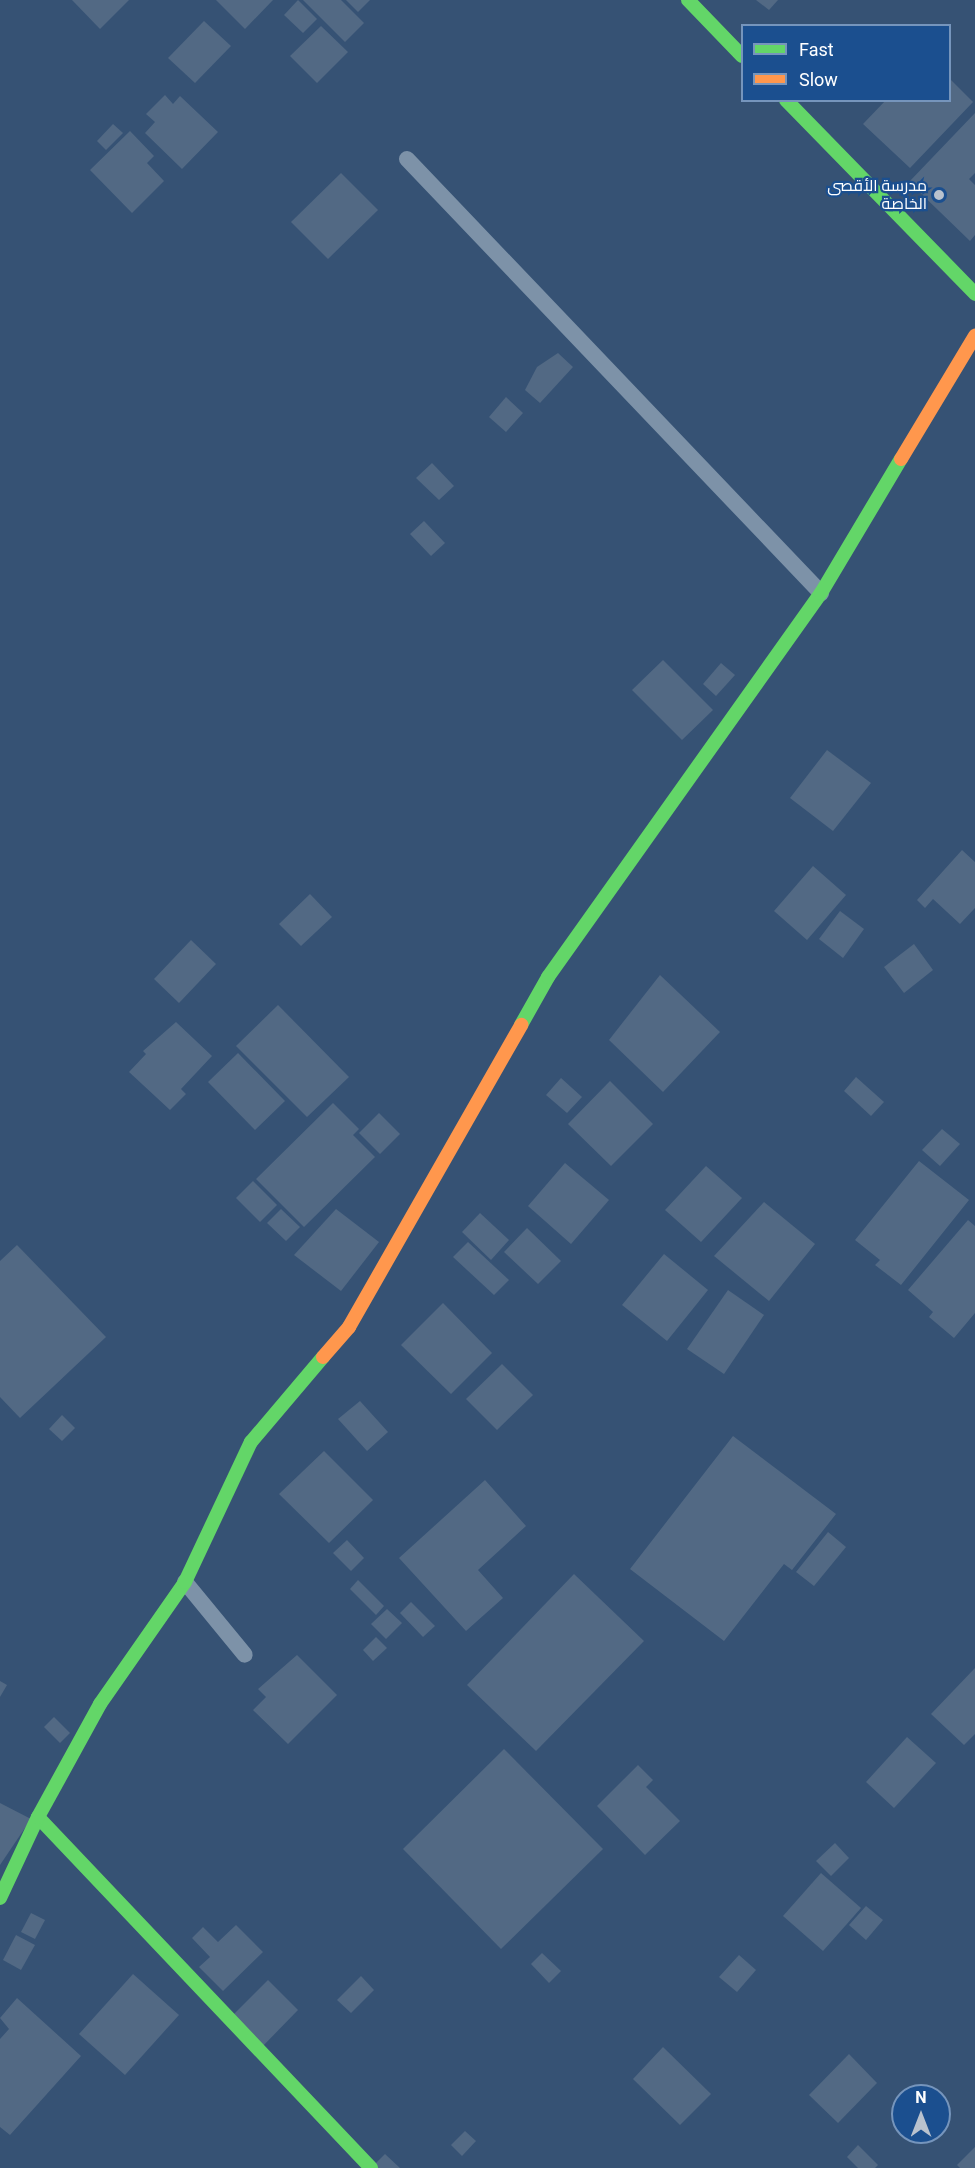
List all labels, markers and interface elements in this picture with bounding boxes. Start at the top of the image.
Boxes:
legend [741,24,951,102]
text: Fast [799,39,834,60]
text: Slow [799,69,838,90]
place label: مدرسة الأقصى الخاصة [827,176,927,214]
marker: مدرسة الأقصى الخاصة [932,188,946,202]
north arrow [891,2084,951,2144]
text: N [915,2088,927,2107]

